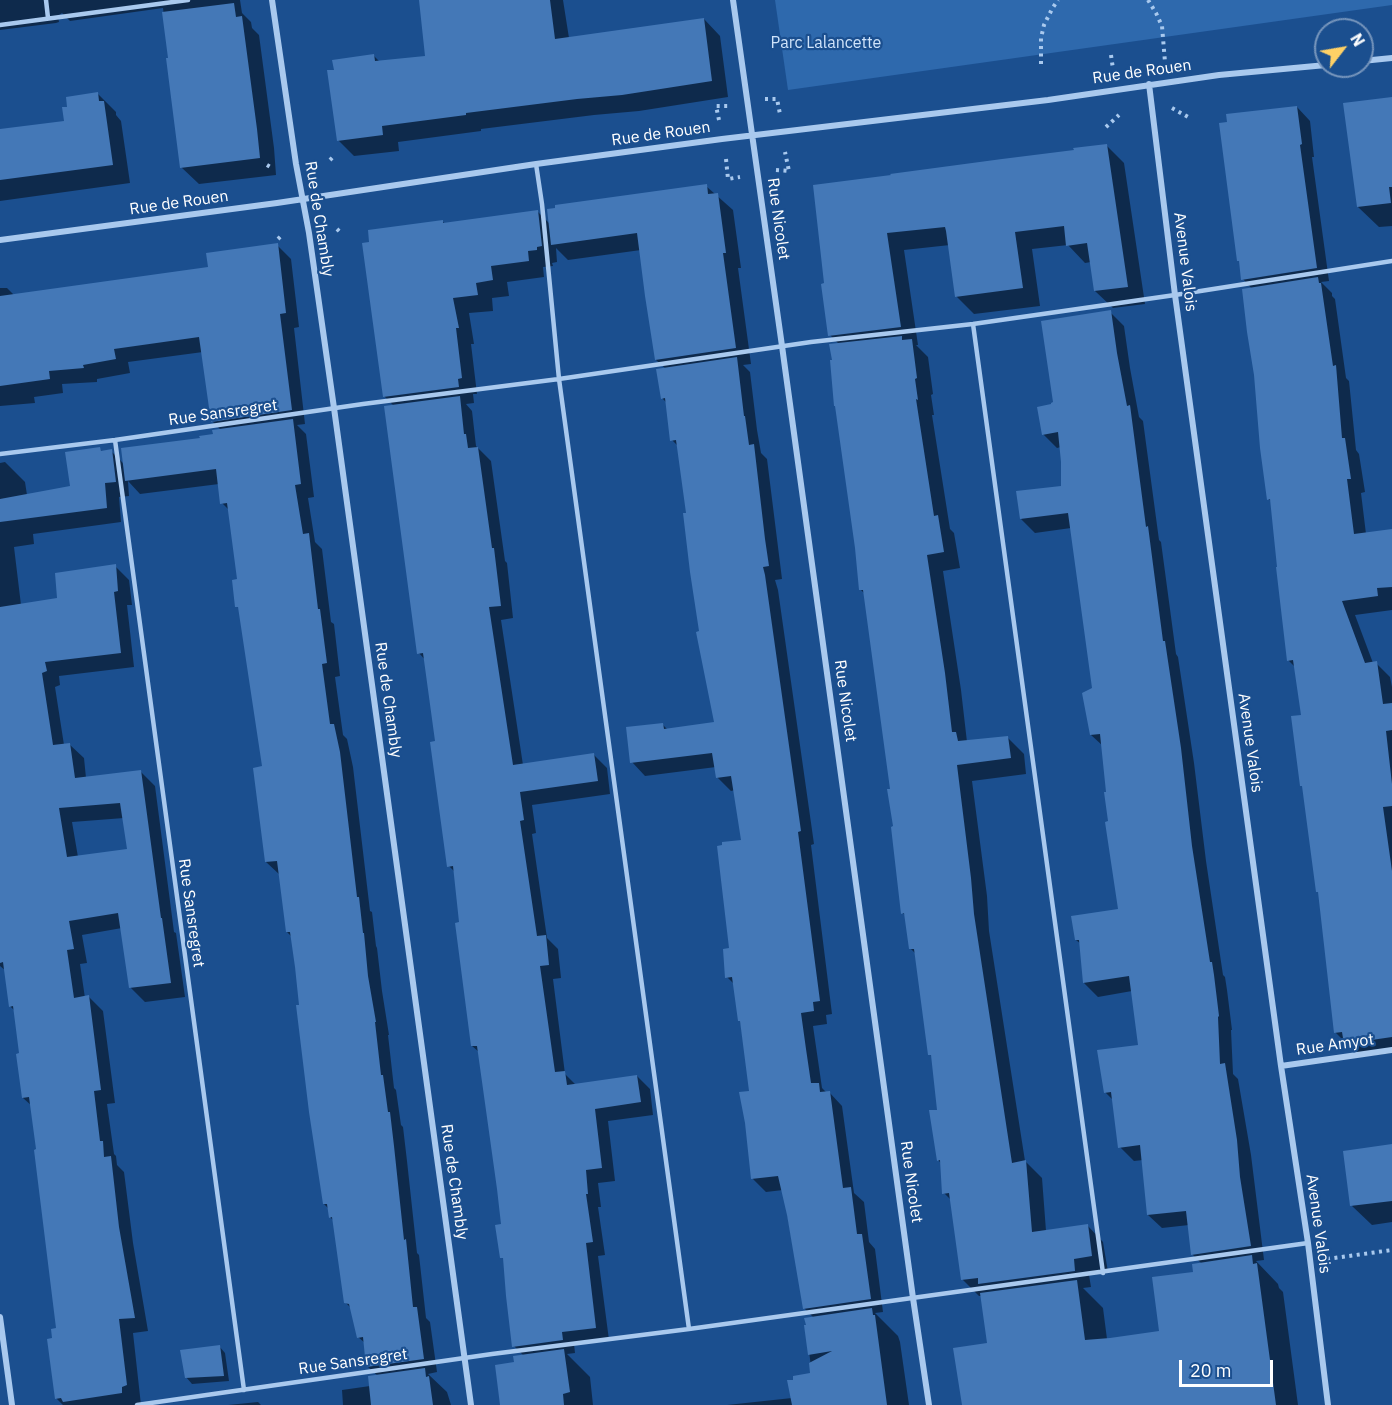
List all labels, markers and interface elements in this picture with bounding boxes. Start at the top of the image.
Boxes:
north arrow [1314,18,1374,78]
text: N [1346,30,1369,50]
park label: Parc Lalancette [771,33,881,53]
street label: Rue de Rouen [1091,56,1193,88]
street label: Rue de Rouen [610,118,712,150]
street label: Rue de Chambly [300,160,338,278]
street label: Rue Nicolet [763,177,793,261]
street label: Rue de Rouen [128,187,230,219]
street label: Avenue Valois [1169,211,1201,313]
street label: Rue Sansregret [167,396,279,430]
street label: Rue de Chambly [370,641,406,759]
street label: Rue Nicolet [830,659,860,743]
street label: Avenue Valois [1234,692,1266,794]
street label: Rue Sansregret [174,857,208,969]
street label: Rue Amyot [1295,1030,1375,1060]
street label: Rue de Chambly [436,1123,472,1241]
street label: Rue Nicolet [896,1140,926,1224]
street label: Avenue Valois [1302,1173,1334,1275]
street label: Rue Sansregret [297,1345,409,1379]
scale bar [1182,1348,1276,1386]
text: 20 m [1190,1359,1232,1382]

